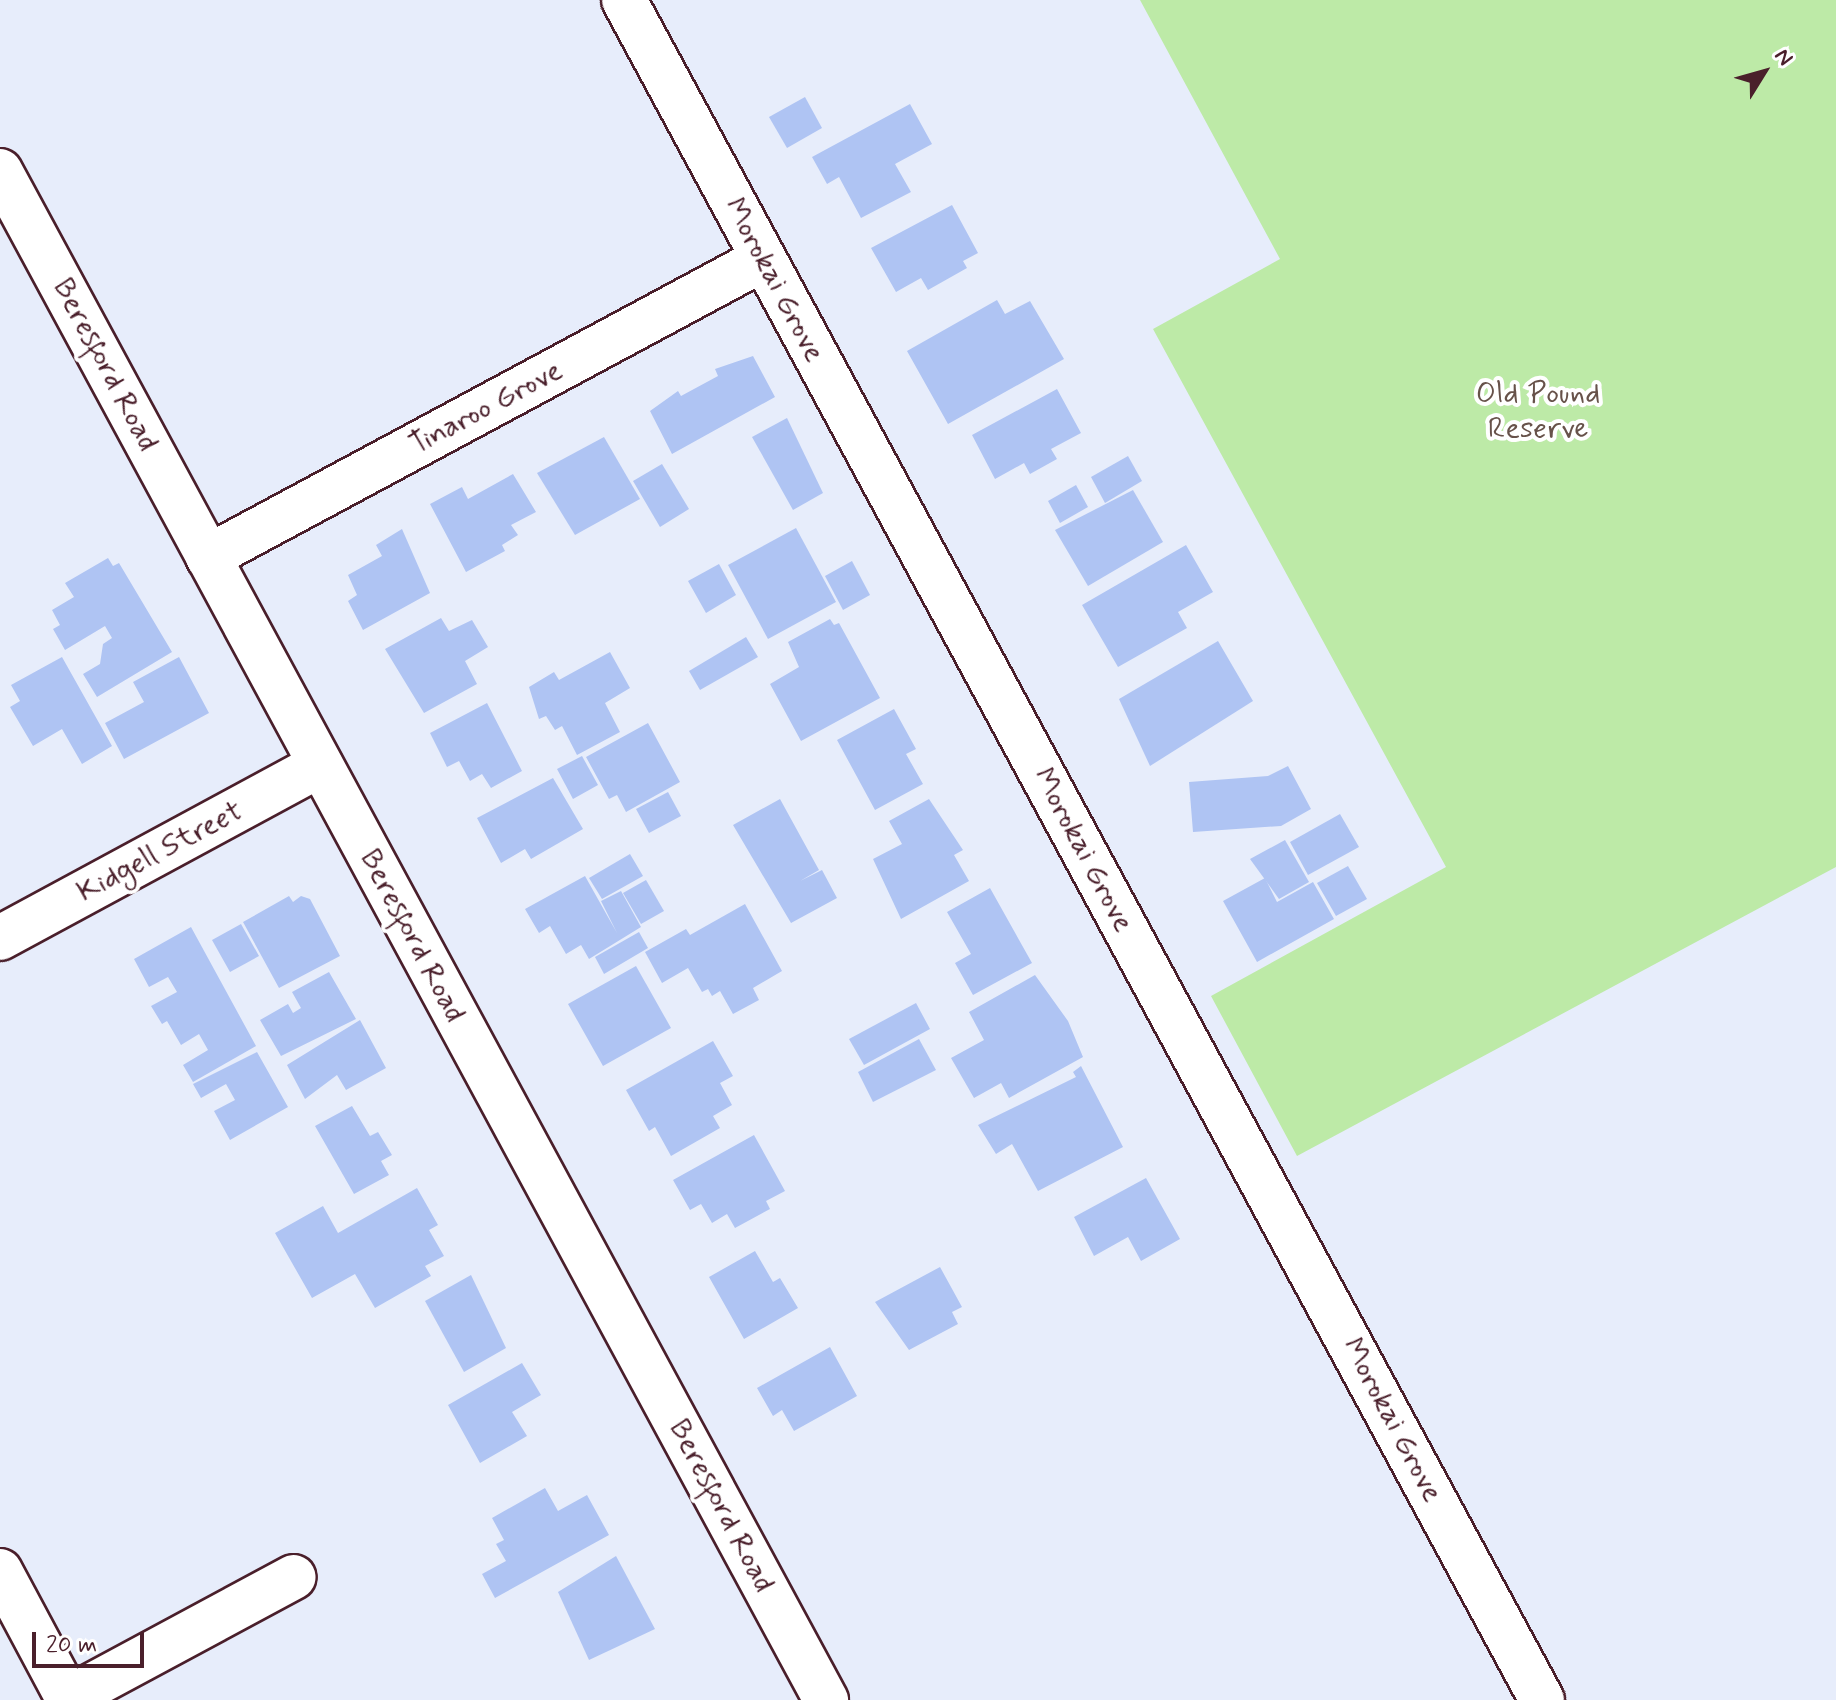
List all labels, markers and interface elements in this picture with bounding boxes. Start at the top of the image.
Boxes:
north arrow [1724,32,1804,112]
text: N [1768,43,1799,72]
street label: Morokai Grove [716,192,832,368]
street label: Beresford Road [45,273,165,457]
street label: Tinaroo Grove [403,353,569,463]
park label: Old Pound Reserve [1477,376,1599,446]
street label: Morokai Grove [1025,762,1141,938]
street label: Kidgell Street [72,794,248,910]
street label: Beresford Road [352,844,472,1028]
street label: Morokai Grove [1334,1332,1450,1508]
street label: Beresford Road [661,1414,781,1598]
scale bar [36,1616,148,1666]
text: 20 m [46,1630,97,1661]

